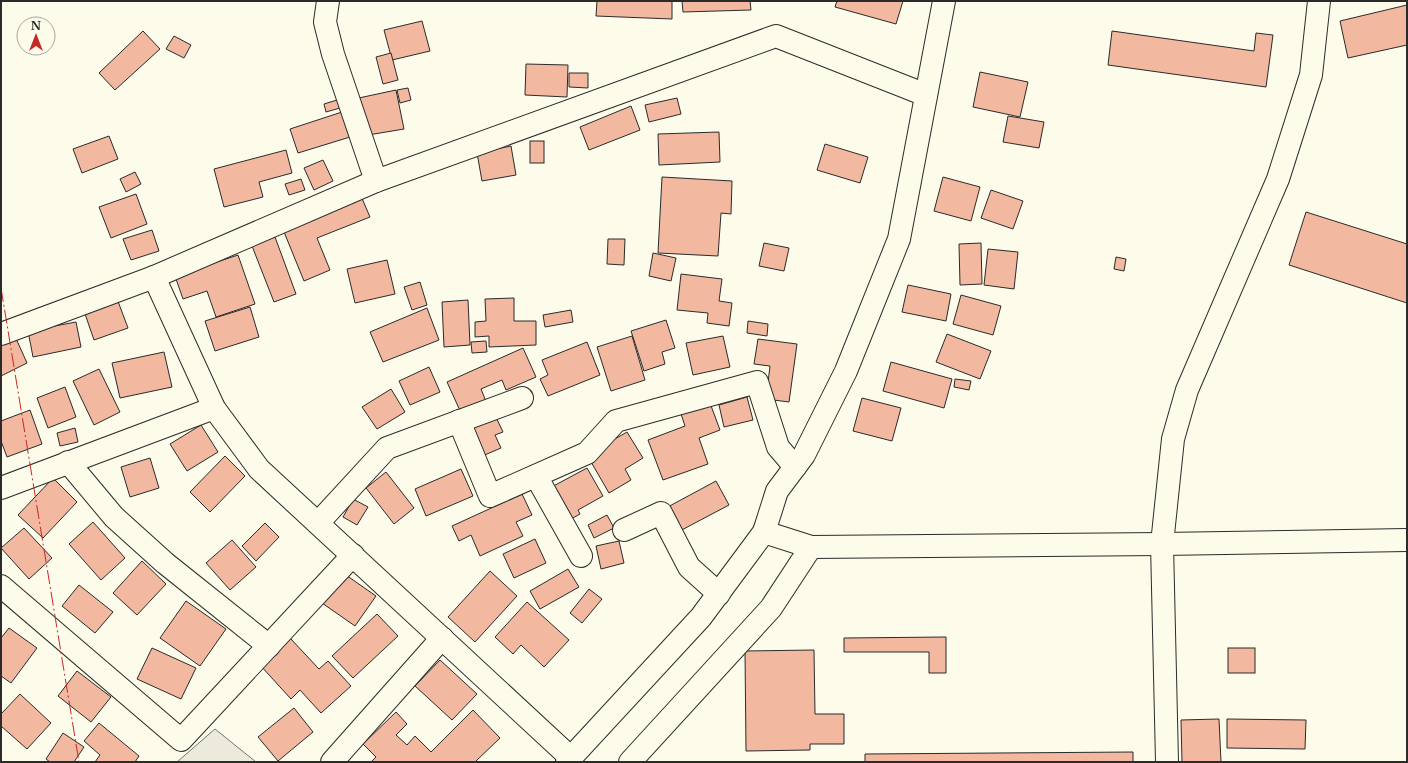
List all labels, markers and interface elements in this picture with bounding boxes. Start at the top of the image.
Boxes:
north arrow [16,16,56,56]
text: N [31,19,42,33]

